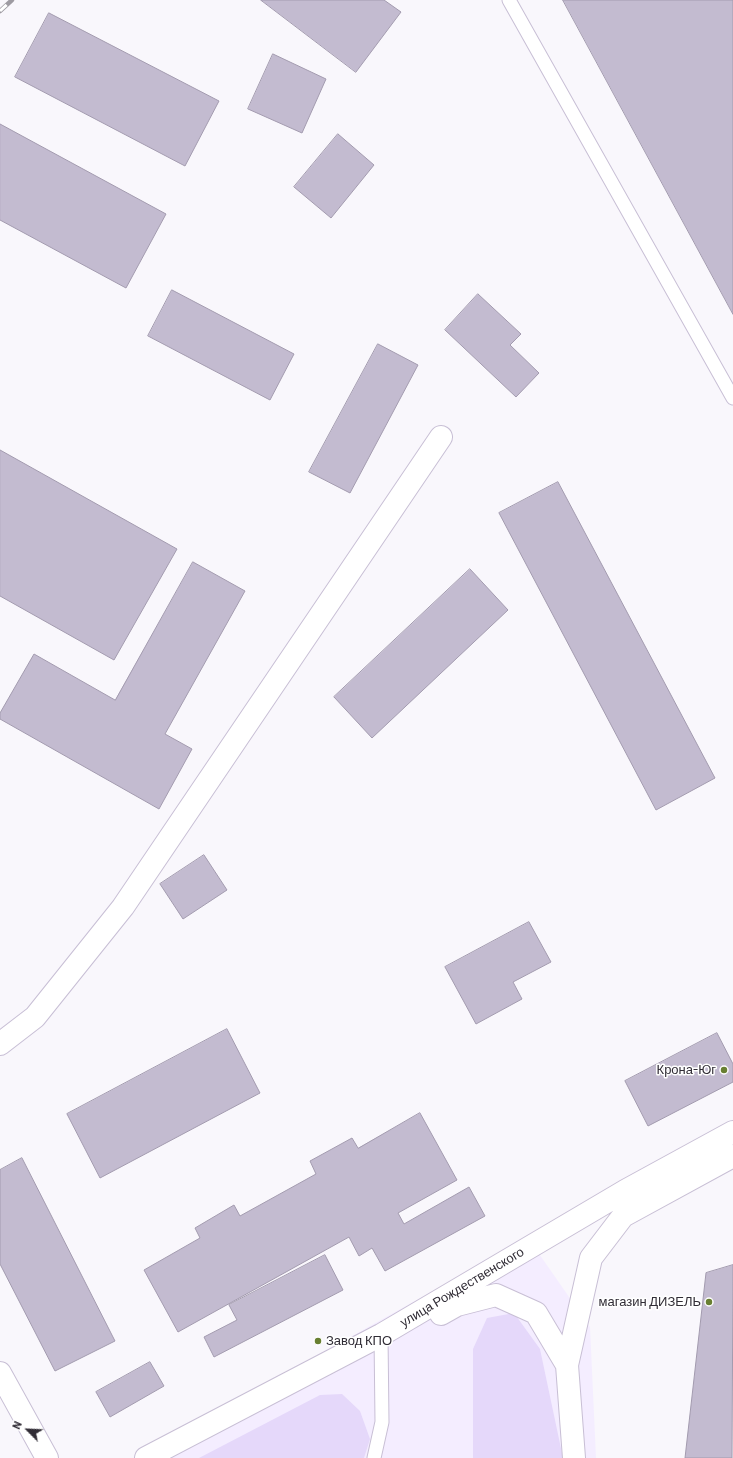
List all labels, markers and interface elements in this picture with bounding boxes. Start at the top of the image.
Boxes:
place label: Крона-Юг [657,1062,716,1078]
marker: Крона-Юг [719,1065,729,1075]
street label: улица Рождественского [397,1244,527,1330]
place label: магазин ДИЗЕЛЬ [599,1294,701,1310]
marker: магазин ДИЗЕЛЬ [704,1297,714,1307]
place label: Завод КПО [326,1333,392,1349]
marker: Завод КПО [313,1336,323,1346]
north arrow [8,1410,48,1450]
text: N [9,1419,24,1431]

